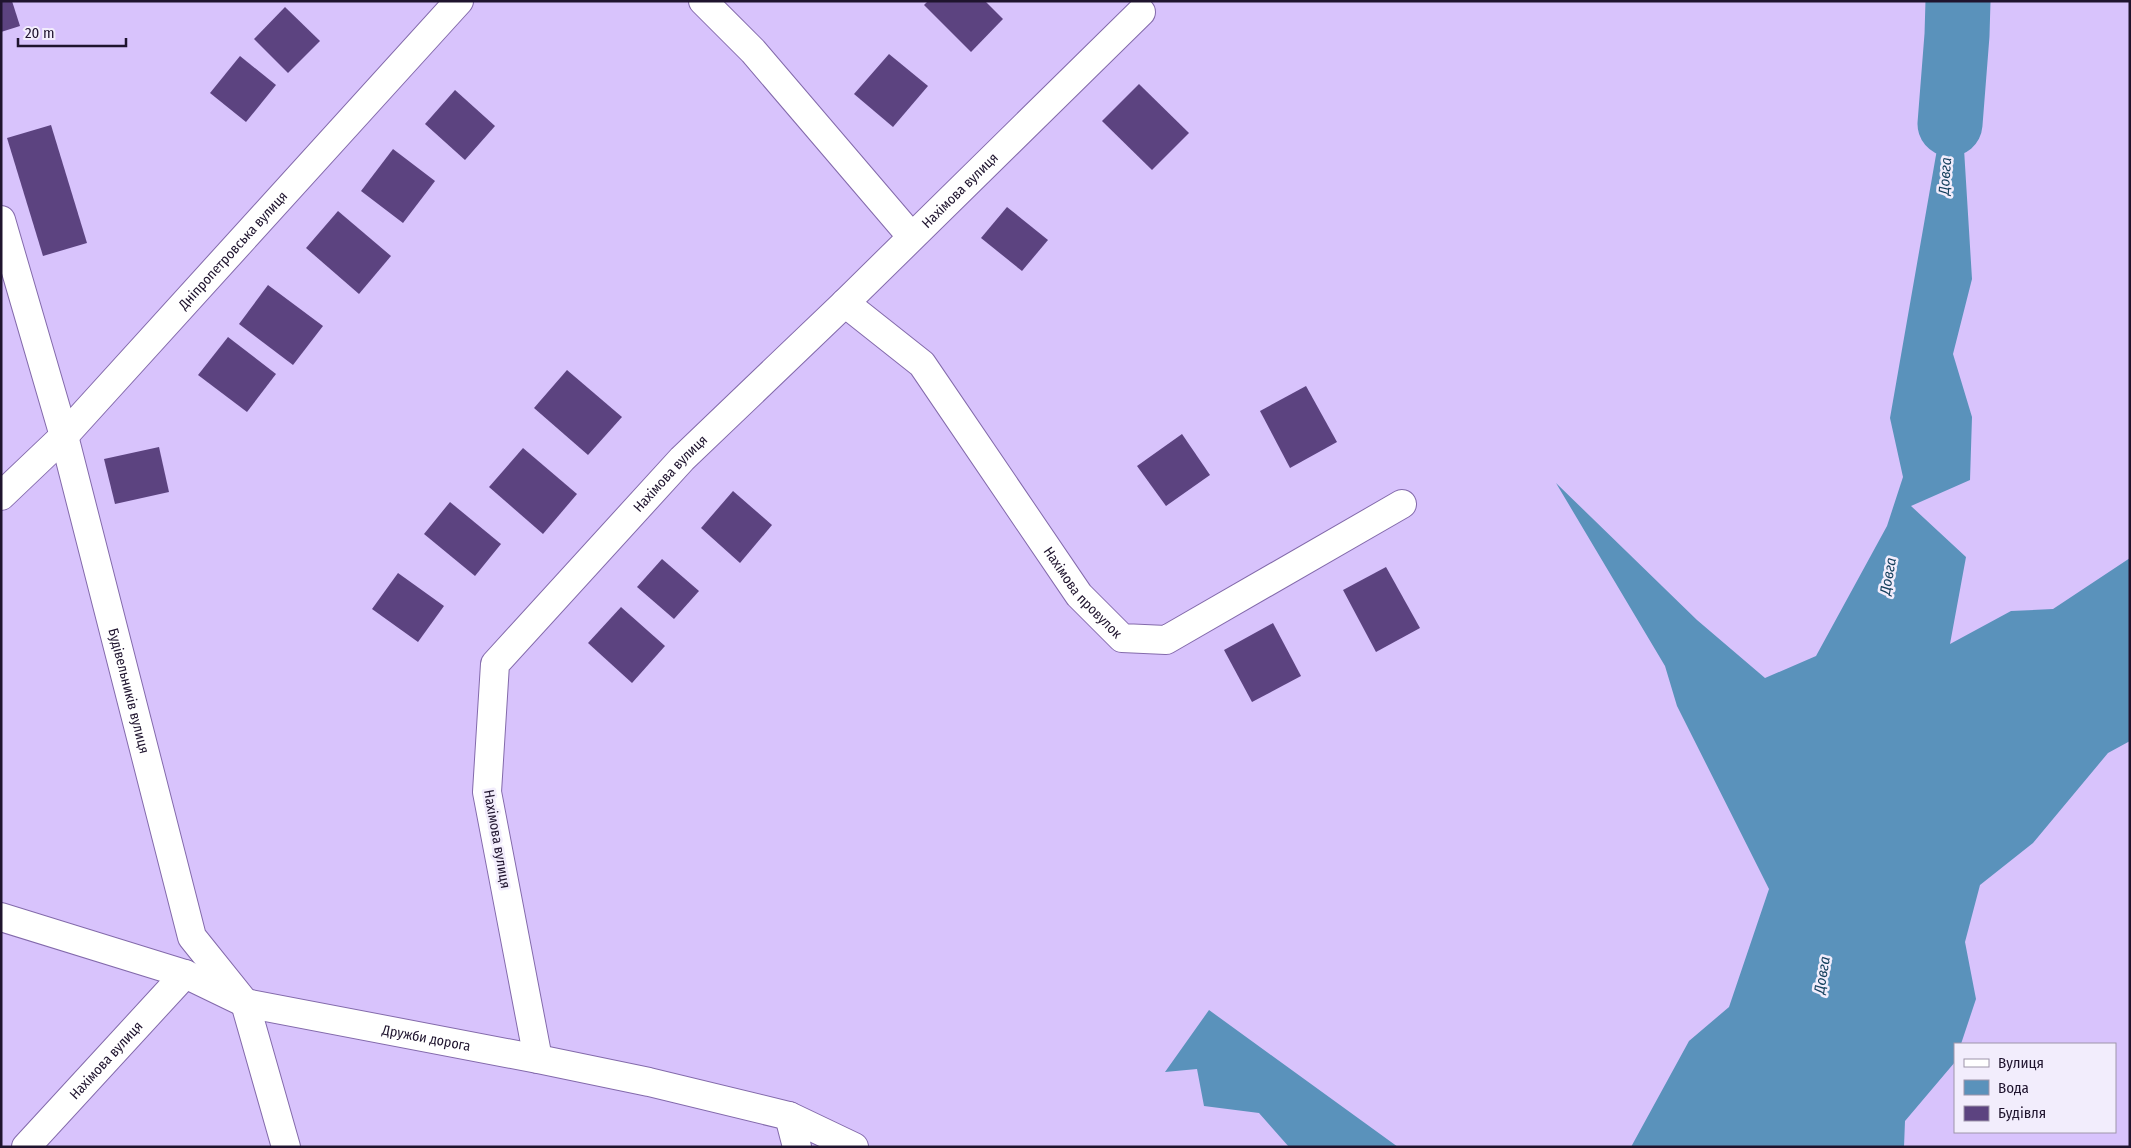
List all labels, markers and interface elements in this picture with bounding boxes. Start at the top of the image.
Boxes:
scale bar [18,15,125,47]
text: 20 m [25,24,55,42]
street label: Нахімова вулиця [918,149,1001,231]
water label: Довга [1935,157,1955,197]
street label: Дніпропетровська вулиця [174,188,291,314]
street label: Нахімова вулиця [630,431,711,515]
street label: Нахімова провулок [1040,543,1126,642]
water label: Довга [1876,556,1900,598]
street label: Будівельників вулиця [105,626,153,755]
street label: Нахімова вулиця [480,788,514,890]
water label: Довга [1810,955,1834,997]
street label: Нахімова вулиця [66,1018,146,1103]
street label: Дружби дорога [380,1021,472,1054]
legend [1954,1043,2116,1133]
text: Вулиця [1998,1054,2044,1072]
text: Вода [1998,1079,2029,1097]
text: Будівля [1998,1104,2046,1122]

